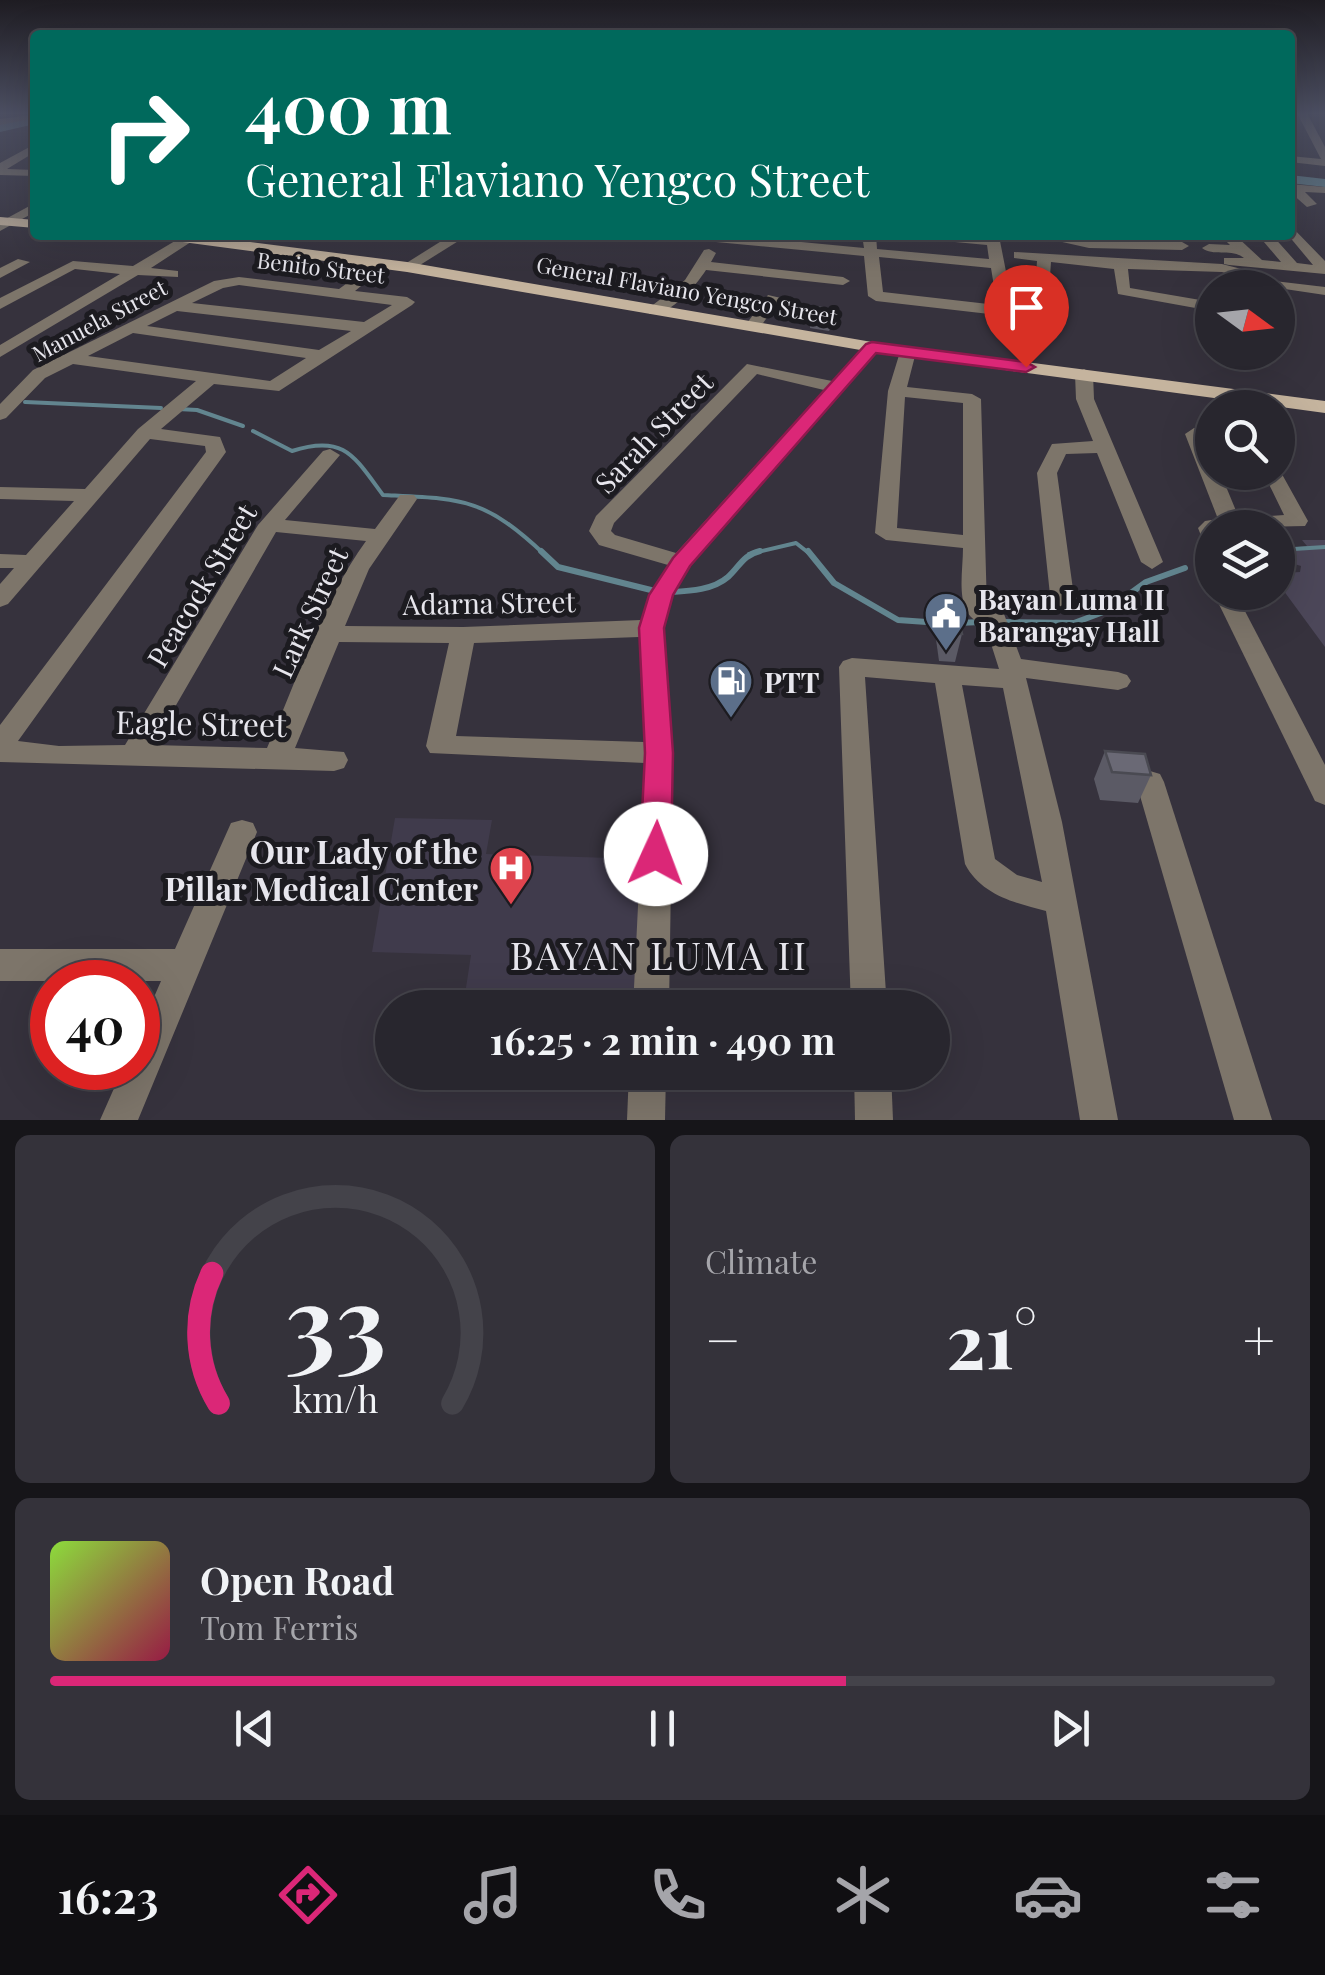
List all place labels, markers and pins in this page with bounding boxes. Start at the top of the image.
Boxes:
pin [984,265,1069,368]
place label: Bayan Luma II Barangay Hall [978,580,1165,649]
public building icon: Bayan Luma II Barangay Hall [923,591,969,652]
fuel station icon: PTT [708,658,754,719]
place label: PTT [764,663,819,700]
place label: Our Lady of the Pillar Medical Center [165,829,478,909]
hospital icon: Our Lady of the Pillar Medical Center [488,845,534,906]

